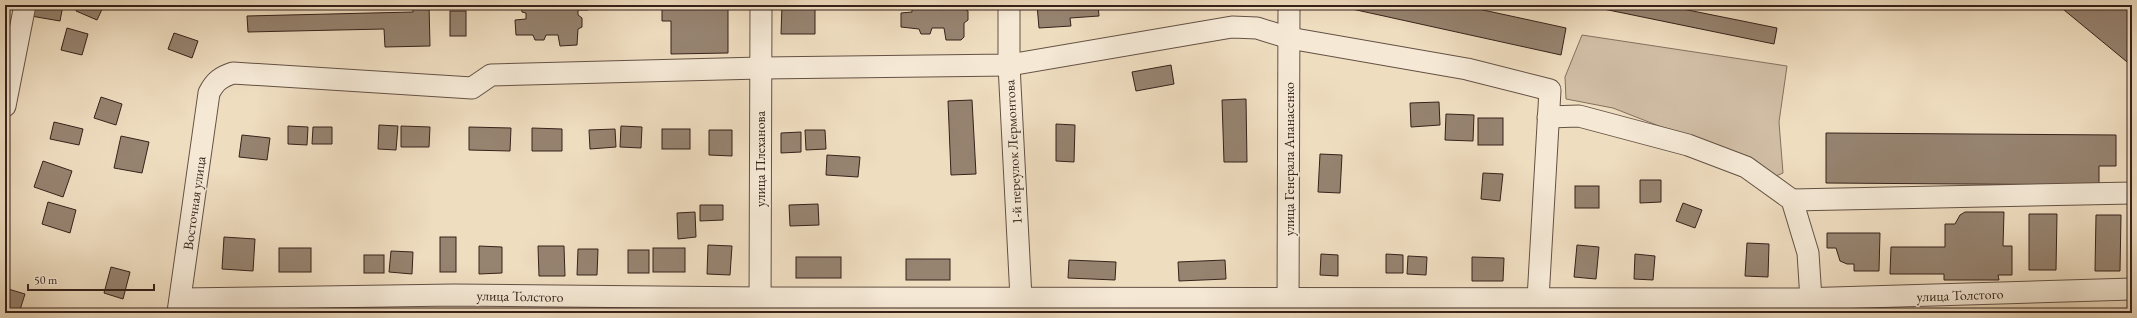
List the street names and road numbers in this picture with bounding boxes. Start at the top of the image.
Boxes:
street label: 1-й переулок Лермонтова [1000,79,1026,225]
street label: улица Генерала Апанасенко [1280,82,1298,236]
street label: улица Плеханова [751,110,769,207]
street label: Восточная улица [179,155,210,251]
street label: улица Толстого [1916,284,2004,306]
street label: улица Толстого [476,286,564,306]

